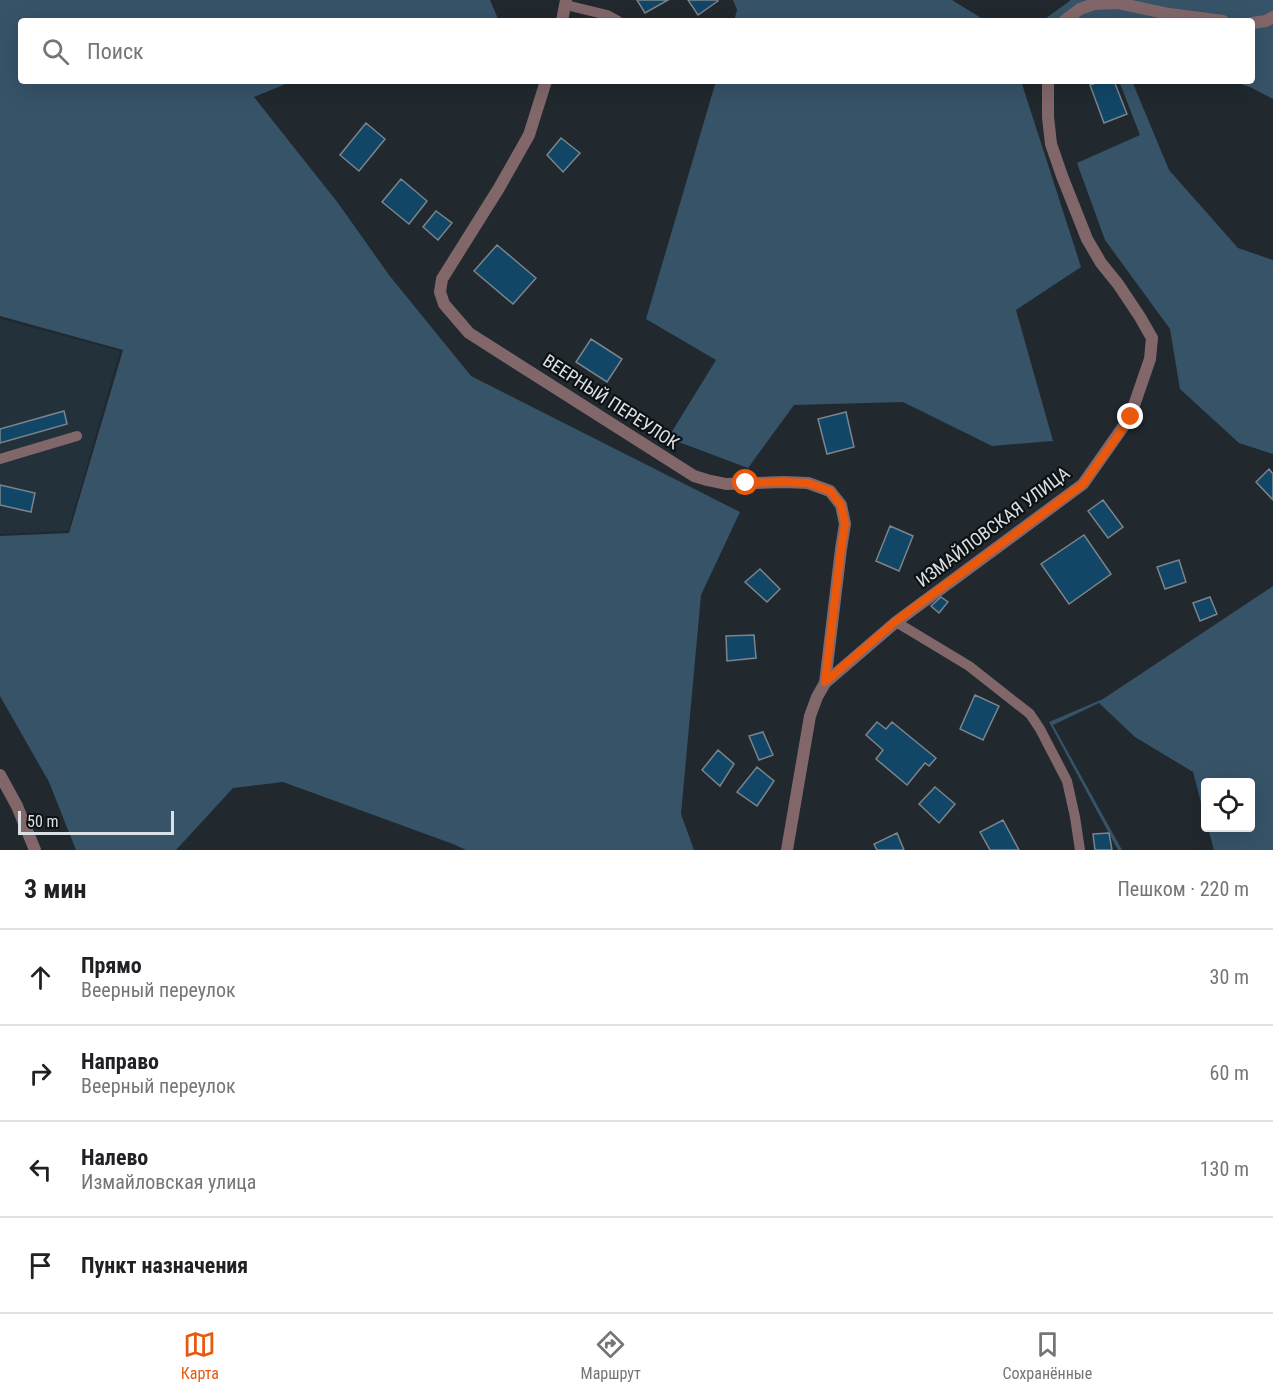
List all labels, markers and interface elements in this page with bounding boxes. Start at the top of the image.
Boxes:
search box [18,18,1255,84]
icon: search [39,35,72,68]
text: Поиск [87,39,144,64]
street label: ВЕЕРНЫЙ ПЕРЕУЛОК [539,350,683,453]
route end [1117,403,1143,429]
street label: ИЗМАЙЛОВСКАЯ УЛИЦА [912,462,1074,591]
route start [732,469,758,495]
map controls [1201,778,1255,832]
button: locate [1201,778,1255,832]
scale bar [18,808,174,836]
text: 50 m [27,812,59,831]
text: 3 мин [24,874,86,904]
text: Пешком · 220 m [1117,877,1249,901]
text: Прямо [81,953,142,978]
icon: ahead [24,961,57,994]
text: 30 m [1210,965,1249,989]
text: Веерный переулок [81,978,236,1002]
text: Направо [81,1049,159,1074]
icon: right [24,1057,57,1090]
text: 60 m [1210,1061,1249,1085]
text: Веерный переулок [81,1074,236,1098]
text: Налево [81,1145,148,1170]
icon: left [24,1153,57,1186]
text: 130 m [1200,1157,1249,1181]
text: Измайловская улица [81,1170,256,1194]
icon: arrive [24,1249,57,1282]
text: Пункт назначения [81,1253,248,1278]
tab: Карта [181,1328,219,1383]
tab: Маршрут [581,1328,641,1383]
tab: Сохранённые [1002,1328,1092,1383]

